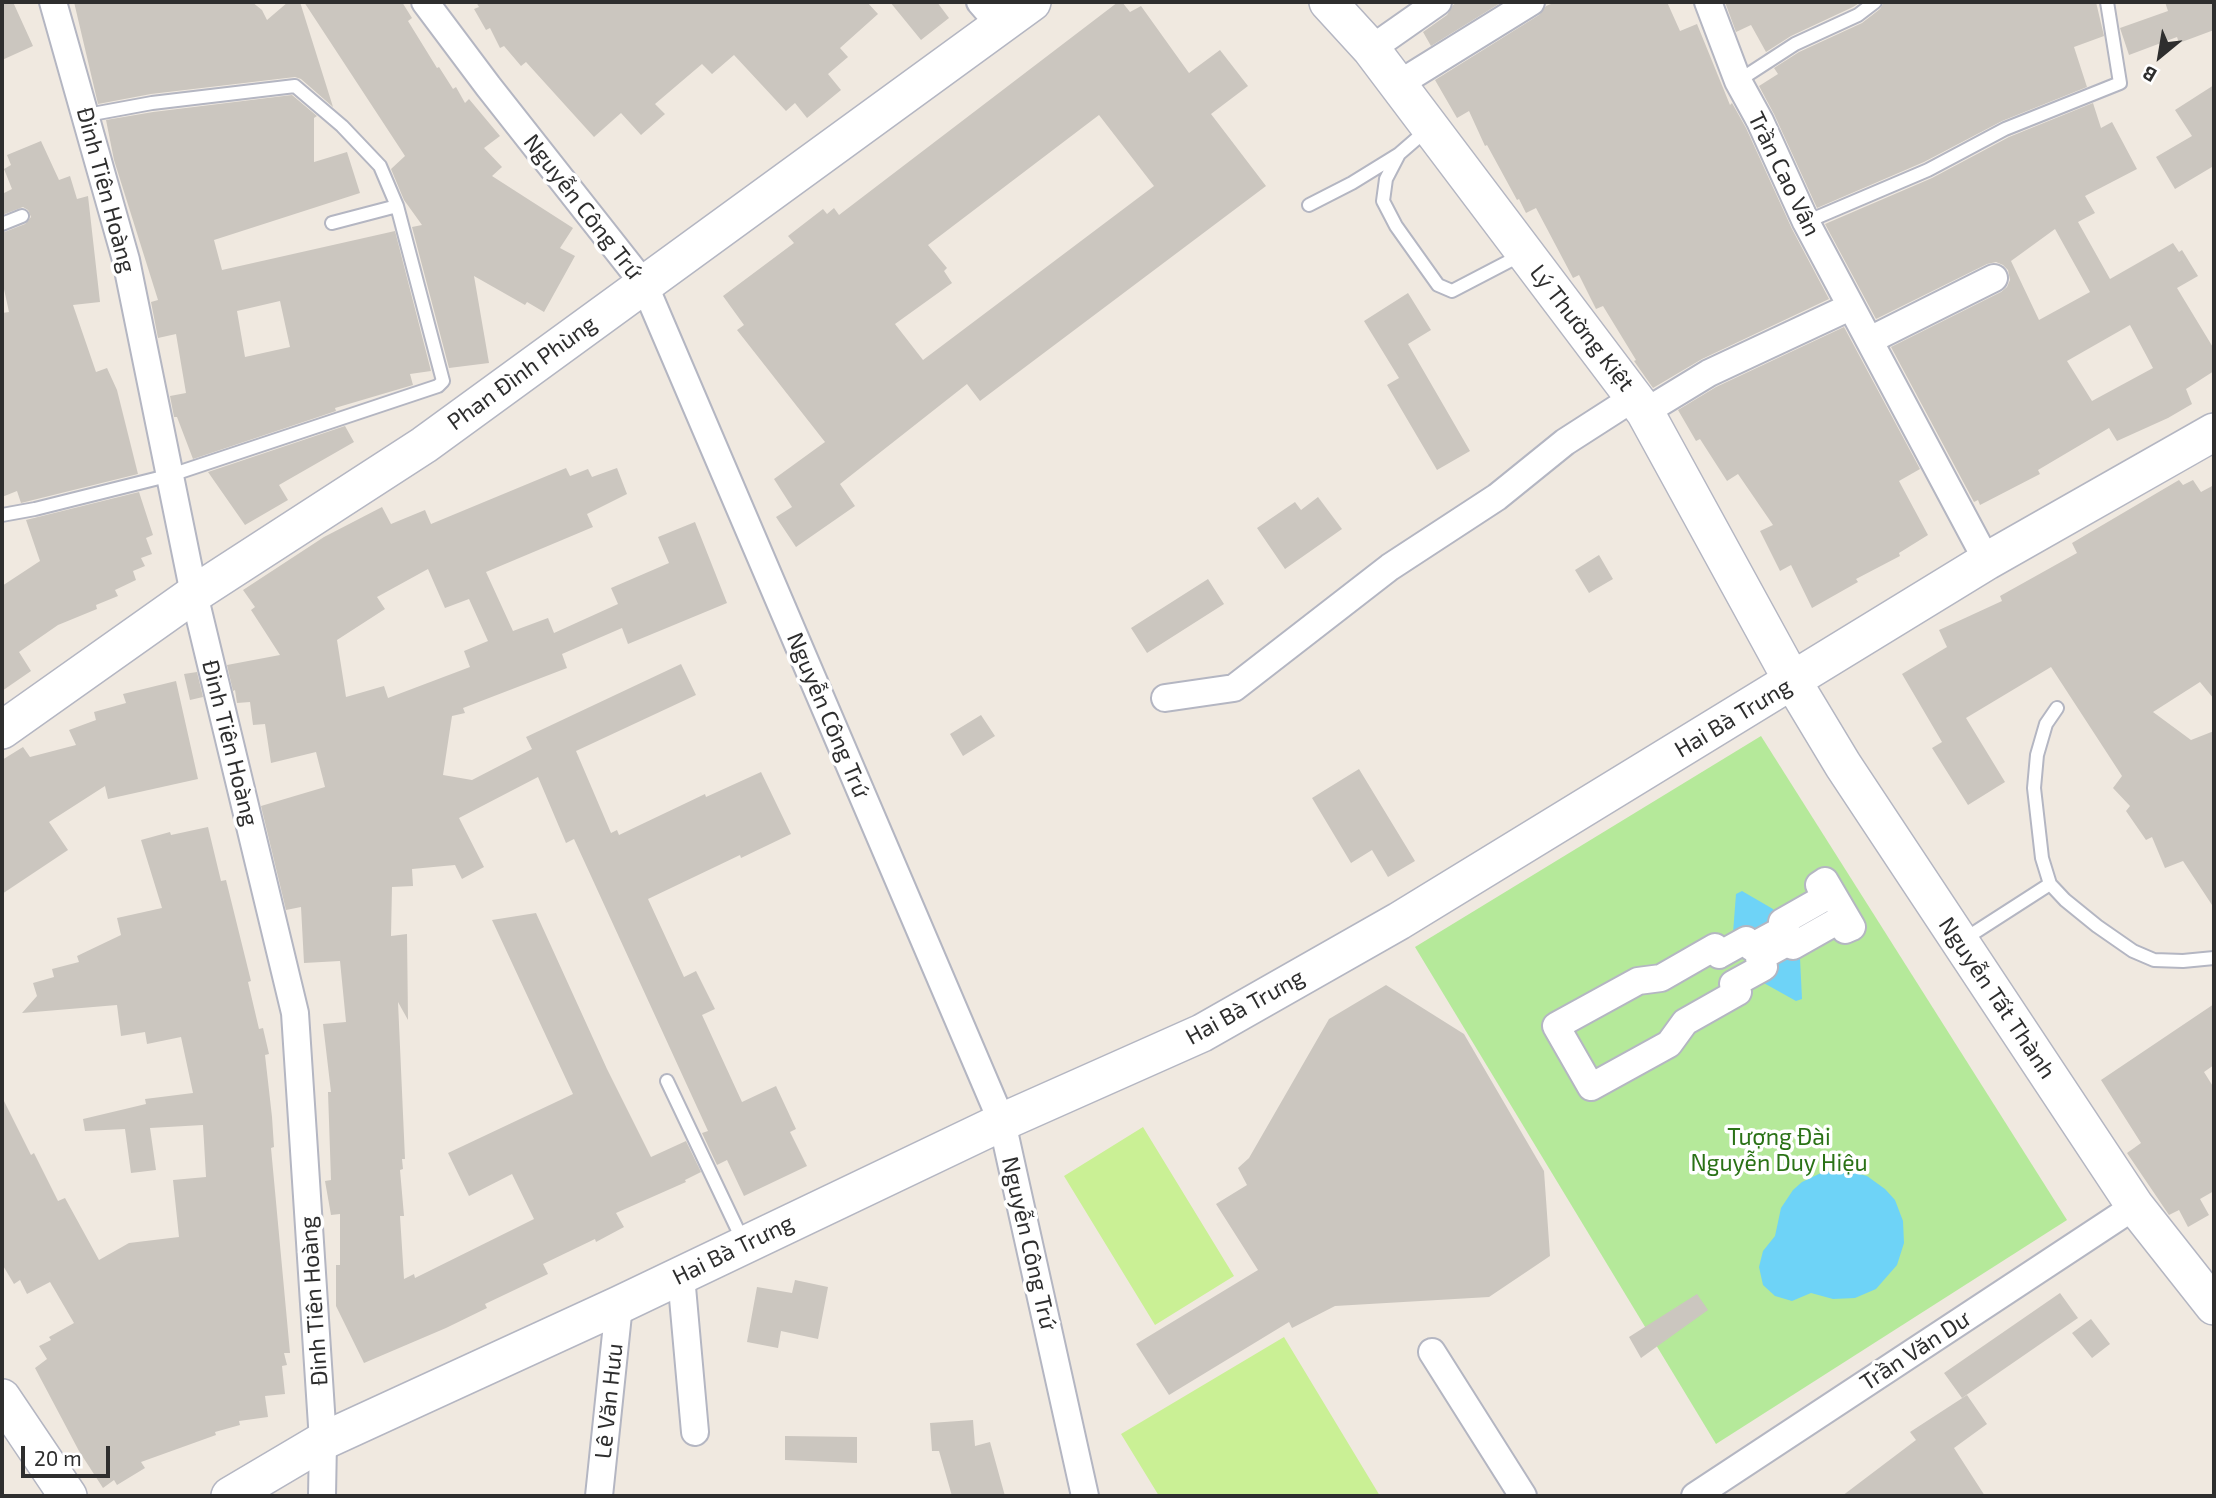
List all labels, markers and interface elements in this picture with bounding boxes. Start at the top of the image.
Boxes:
north arrow [2125,21,2195,91]
text: B [2138,62,2160,88]
street label: Đinh Tiên Hoàng [71,104,141,276]
street label: Trần Cao Vân [1742,107,1826,241]
street label: Nguyễn Công Trứ [518,129,648,285]
street label: Lý Thường Kiệt [1524,259,1640,397]
street label: Phan Đình Phùng [442,310,602,436]
street label: Nguyễn Công Trứ [781,628,875,802]
street label: Đinh Tiên Hoàng [196,657,264,829]
street label: Hai Bà Trưng [1670,672,1796,764]
street label: Nguyễn Tất Thành [1933,912,2061,1084]
street label: Hai Bà Trưng [1181,963,1309,1051]
park label: Tượng Đài Nguyễn Duy Hiệu [1690,1123,1868,1177]
street label: Nguyễn Công Trứ [996,1154,1062,1332]
street label: Hai Bà Trưng [668,1209,798,1291]
street label: Đinh Tiên Hoàng [294,1215,334,1387]
street label: Trần Văn Dư [1855,1305,1975,1397]
street label: Lê Văn Hưu [589,1342,629,1460]
scale bar [24,1432,114,1476]
text: 20 m [34,1445,82,1470]

